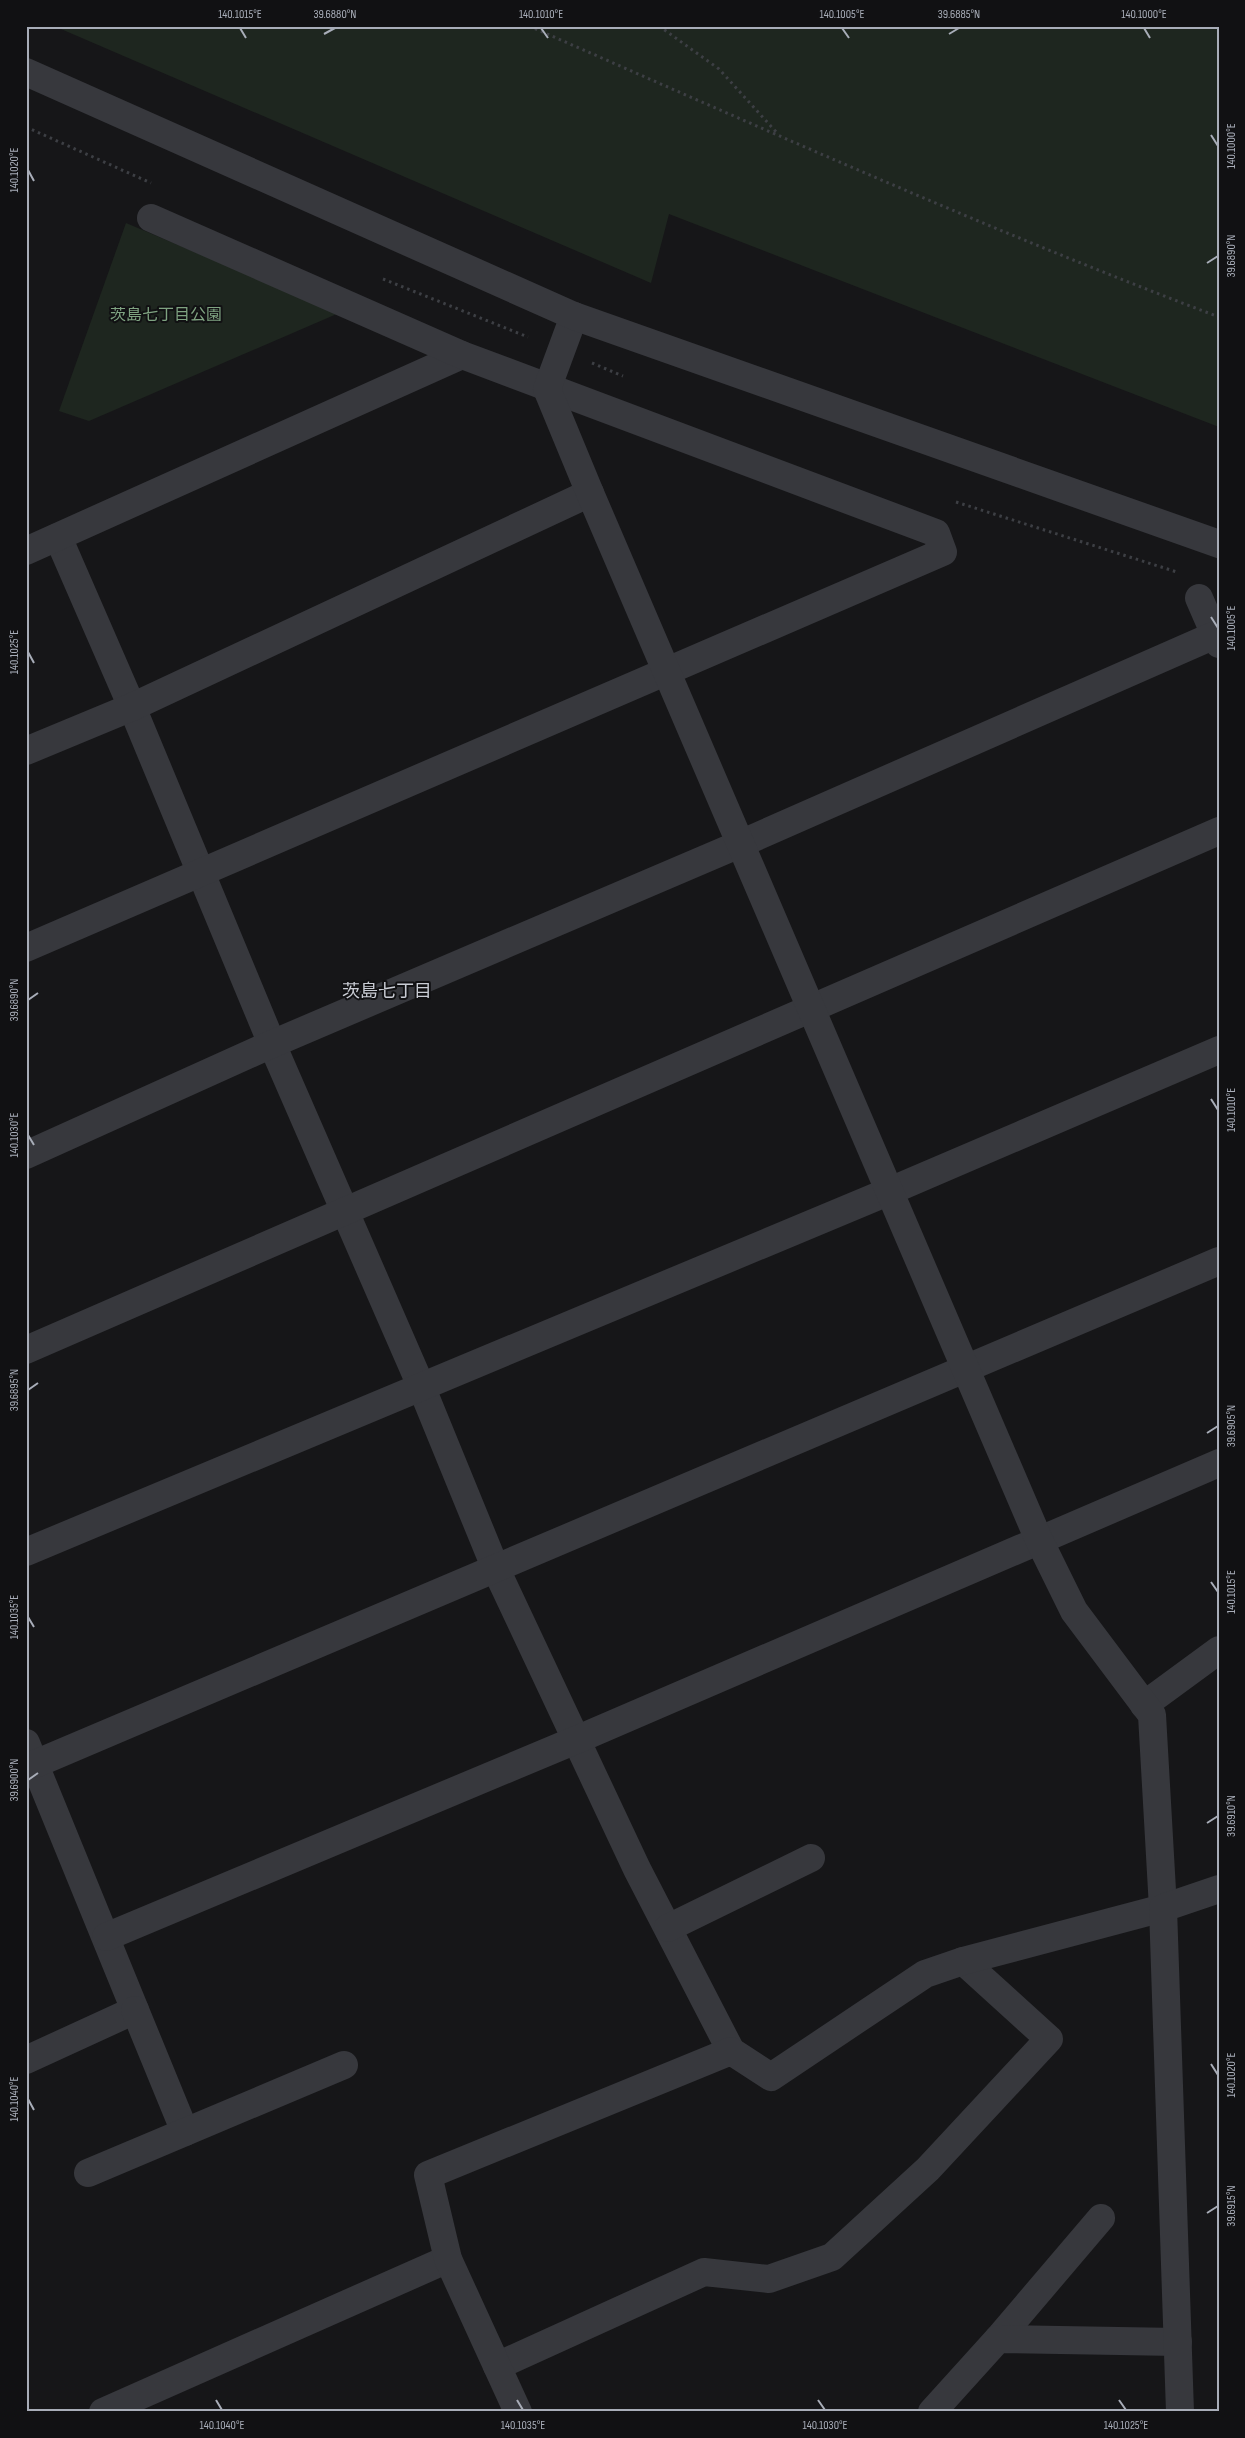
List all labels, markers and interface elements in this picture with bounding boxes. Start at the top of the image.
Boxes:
text: 140.1015°E [218,7,262,22]
text: 39.6880°N [314,7,356,22]
text: 140.1010°E [519,7,563,22]
text: 140.1005°E [820,7,864,22]
text: 39.6885°N [938,7,980,22]
text: 140.1000°E [1121,7,1167,22]
text: 140.1000°E [1224,123,1239,169]
text: 140.1020°E [7,147,22,192]
text: 39.6890°N [1224,235,1239,277]
park label: 茨島七丁目公園 [110,306,222,325]
text: 140.1005°E [1224,606,1239,650]
text: 140.1025°E [7,630,22,674]
text: 39.6890°N [7,979,22,1021]
district label: 茨島七丁目 [342,981,432,1002]
text: 140.1010°E [1224,1088,1239,1132]
text: 140.1030°E [7,1112,22,1158]
text: 39.6895°N [7,1369,22,1411]
text: 39.6905°N [1224,1405,1239,1447]
text: 140.1015°E [1224,1570,1239,1614]
text: 140.1035°E [7,1595,22,1639]
text: 39.6900°N [7,1759,22,1801]
text: 39.6910°N [1224,1795,1239,1837]
text: 140.1020°E [1224,2052,1239,2097]
text: 140.1040°E [7,2076,22,2122]
text: 39.6915°N [1224,2185,1239,2227]
text: 140.1040°E [199,2418,245,2433]
text: 140.1035°E [501,2418,545,2433]
text: 140.1030°E [802,2418,848,2433]
text: 140.1025°E [1104,2418,1148,2433]

